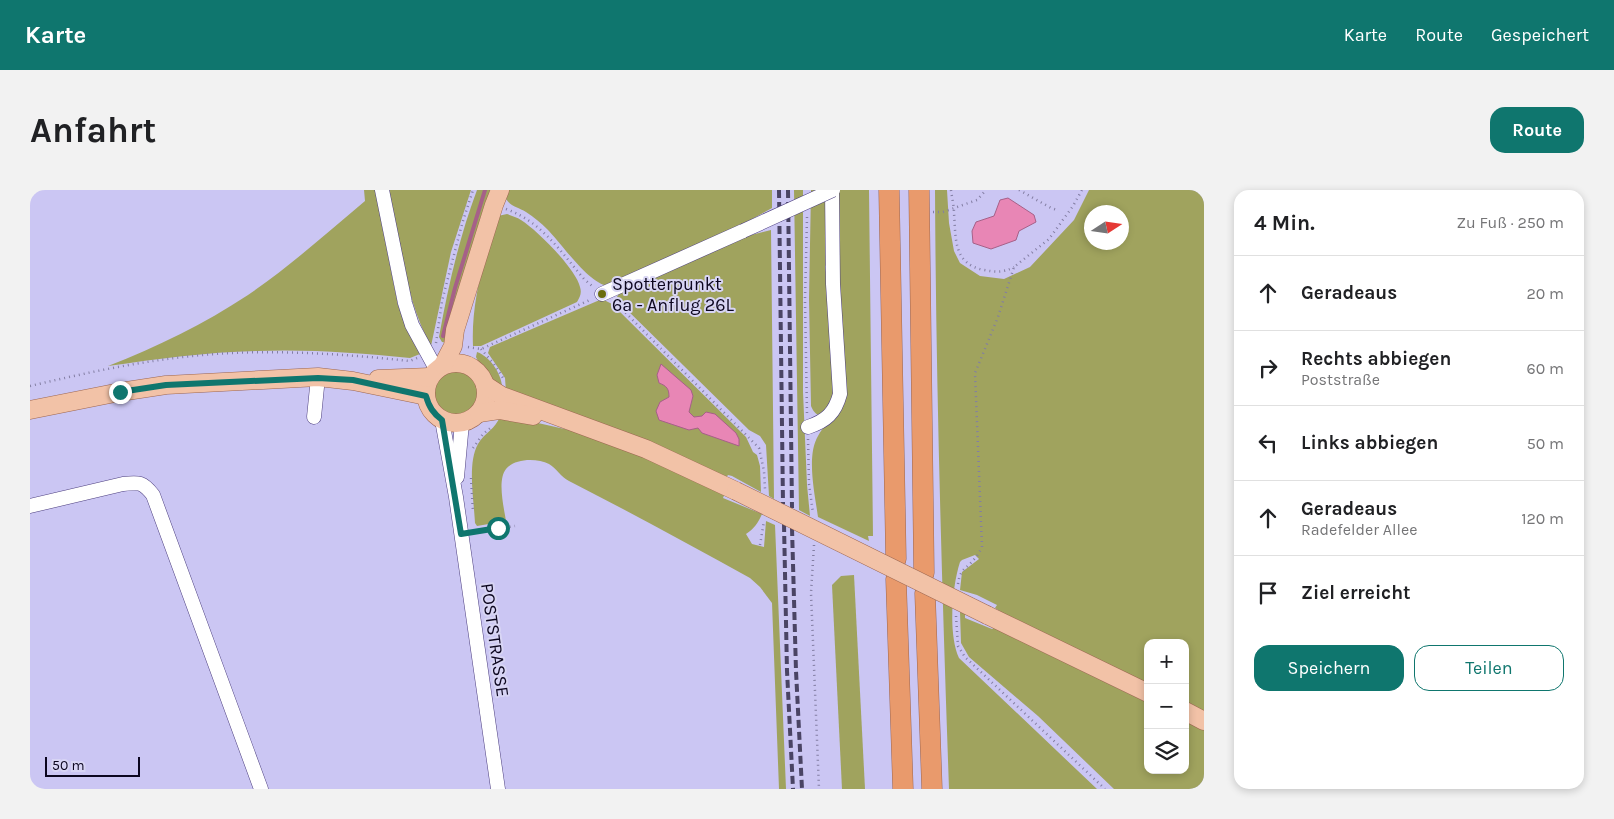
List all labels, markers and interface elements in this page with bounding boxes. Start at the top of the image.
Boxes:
text: Karte [25,21,86,49]
text: Karte [1344,24,1387,46]
text: Route [1415,24,1463,46]
text: Gespeichert [1491,24,1589,46]
button: Route [1490,107,1584,153]
text: Anfahrt [30,110,156,151]
north arrow [1084,205,1129,250]
text: 4 Min. [1254,211,1315,235]
text: Zu Fuß · 250 m [1457,213,1564,232]
place label: Spotterpunkt 6a - Anflug 26L [612,273,735,316]
icon: ahead [1254,279,1282,307]
text: Geradeaus [1301,282,1397,304]
text: 20 m [1526,284,1564,303]
marker: Spotterpunkt 6a - Anflug 26L [596,288,608,300]
text: Rechts abbiegen [1301,348,1451,370]
icon: right [1254,354,1282,382]
text: 60 m [1527,359,1564,378]
text: Poststraße [1301,370,1380,389]
route end [109,381,132,404]
icon: left [1254,429,1282,457]
text: Links abbiegen [1301,432,1438,454]
text: 50 m [1527,434,1564,453]
text: Geradeaus [1301,498,1397,520]
icon: ahead [1254,504,1282,532]
text: 120 m [1521,509,1564,528]
route start [487,517,510,540]
text: Radefelder Allee [1301,520,1417,539]
icon: arrive [1254,579,1282,607]
street label: POSTSTRASSE [476,582,514,698]
text: Ziel erreicht [1301,582,1411,604]
map controls [1144,639,1189,774]
button: + [1144,639,1189,684]
button: Speichern [1254,645,1404,691]
button: Teilen [1414,645,1564,691]
button: − [1144,684,1189,729]
button: layers [1144,729,1189,774]
scale bar [45,754,140,777]
text: 50 m [52,757,85,774]

